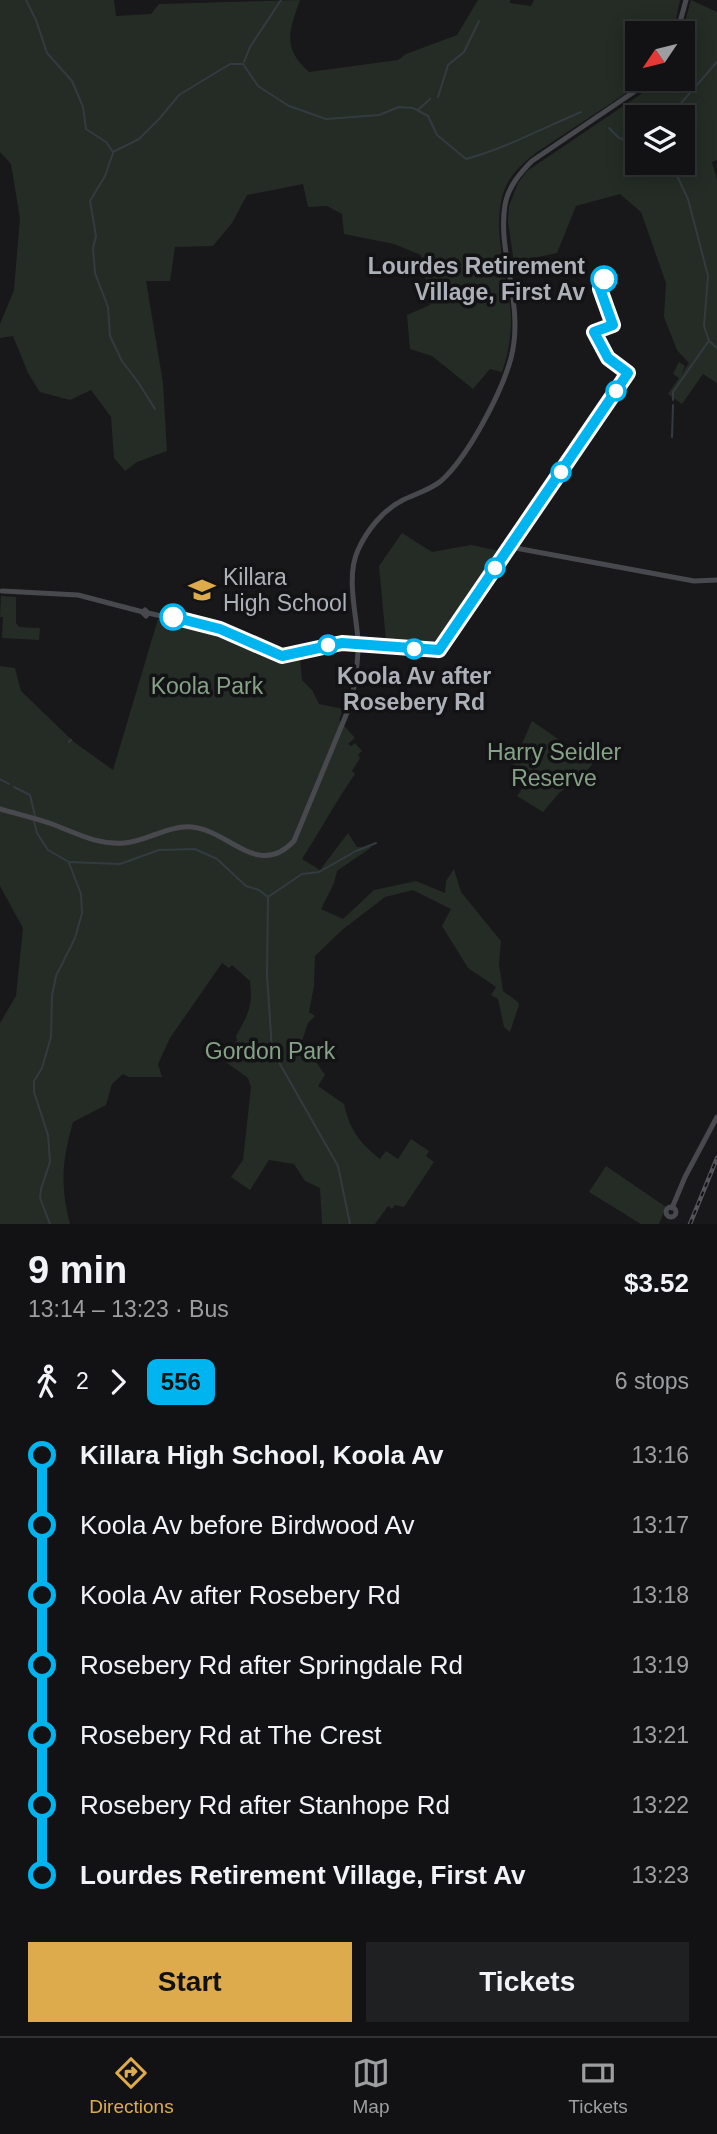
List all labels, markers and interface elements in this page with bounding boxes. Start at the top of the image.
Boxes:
north arrow [625,21,695,91]
map controls [625,21,695,175]
button: layers [625,105,695,175]
place label: Lourdes Retirement Village, First Av [368,253,585,305]
marker: Lourdes Retirement Village, First Av [591,266,617,292]
unlabelled marker [606,381,626,401]
unlabelled marker [551,462,571,482]
unlabelled marker [485,558,505,578]
place label: Killara High School [223,564,347,616]
school or university icon: Killara High School [187,575,217,605]
unlabelled marker [160,604,186,630]
unlabelled marker [318,635,338,655]
marker: Koola Av after Rosebery Rd [404,639,424,659]
place label: Koola Av after Rosebery Rd [337,663,491,715]
park label: Koola Park [151,673,264,699]
park label: Harry Seidler Reserve [487,739,621,791]
park label: Gordon Park [205,1038,336,1064]
text: 9 min [28,1249,127,1291]
text: $3.52 [624,1268,689,1298]
text: 13:14 – 13:23 · Bus [28,1296,229,1322]
icon: walk [28,1363,66,1401]
icon: forward [99,1363,137,1401]
text: 2 [76,1368,89,1394]
text: 556 [161,1368,201,1395]
text: 6 stops [615,1368,689,1394]
text: Killara High School, Koola Av [80,1440,444,1470]
text: 13:16 [631,1442,689,1468]
text: Koola Av before Birdwood Av [80,1510,414,1540]
text: 13:17 [631,1512,689,1538]
text: Koola Av after Rosebery Rd [80,1580,400,1610]
text: 13:18 [631,1582,689,1608]
text: Rosebery Rd after Springdale Rd [80,1650,463,1680]
text: 13:19 [631,1652,689,1678]
text: Rosebery Rd at The Crest [80,1720,382,1750]
text: 13:21 [631,1722,689,1748]
text: Rosebery Rd after Stanhope Rd [80,1790,450,1820]
text: 13:22 [631,1792,689,1818]
text: Lourdes Retirement Village, First Av [80,1860,526,1890]
text: 13:23 [631,1862,689,1888]
button: Start [28,1942,352,2022]
button: Tickets [366,1942,689,2022]
tab: Directions [89,2054,174,2118]
tab: Map [352,2054,390,2118]
tab: Tickets [568,2054,628,2118]

